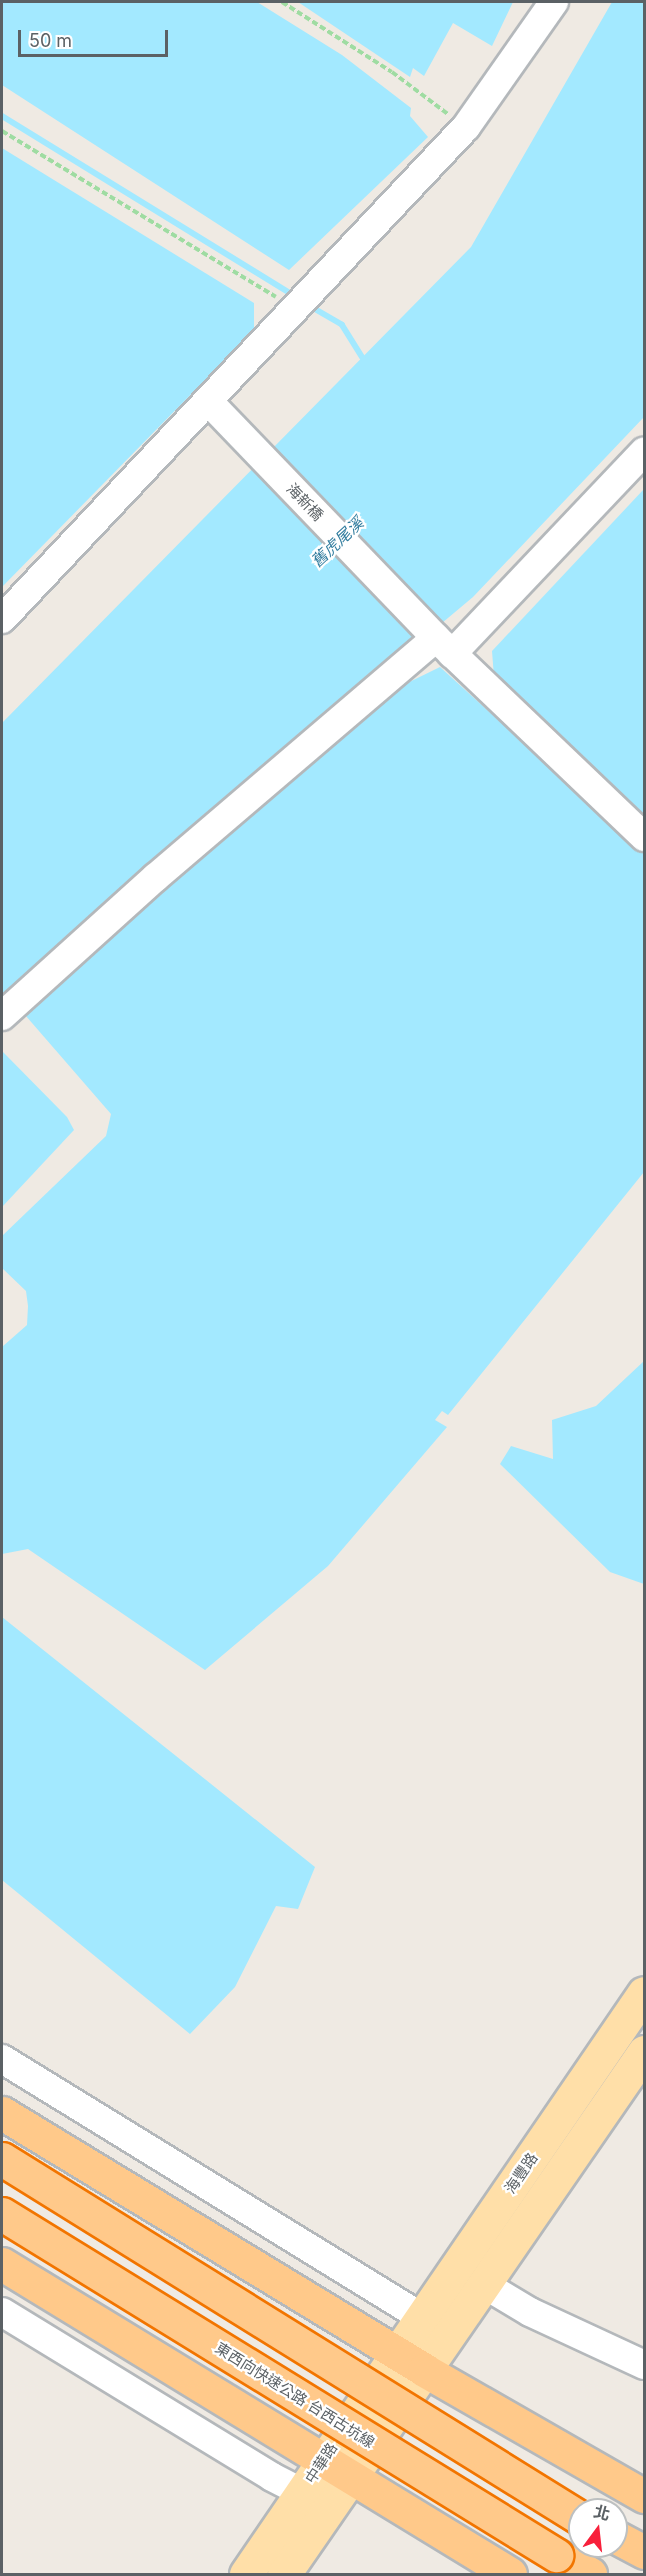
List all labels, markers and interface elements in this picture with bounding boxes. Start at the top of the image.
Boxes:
scale bar [21,18,171,56]
text: 50 m [29,30,72,51]
street label: 海新橋 [283,480,327,524]
water label: 舊虎尾溪 [307,513,367,571]
street label: 海豐路 [501,2149,541,2197]
street label: 東西向快速公路 台西古坑線 [212,2339,378,2451]
street label: 中華路 [301,2439,341,2487]
north arrow [568,2498,628,2558]
text: 北 [592,2501,612,2524]

